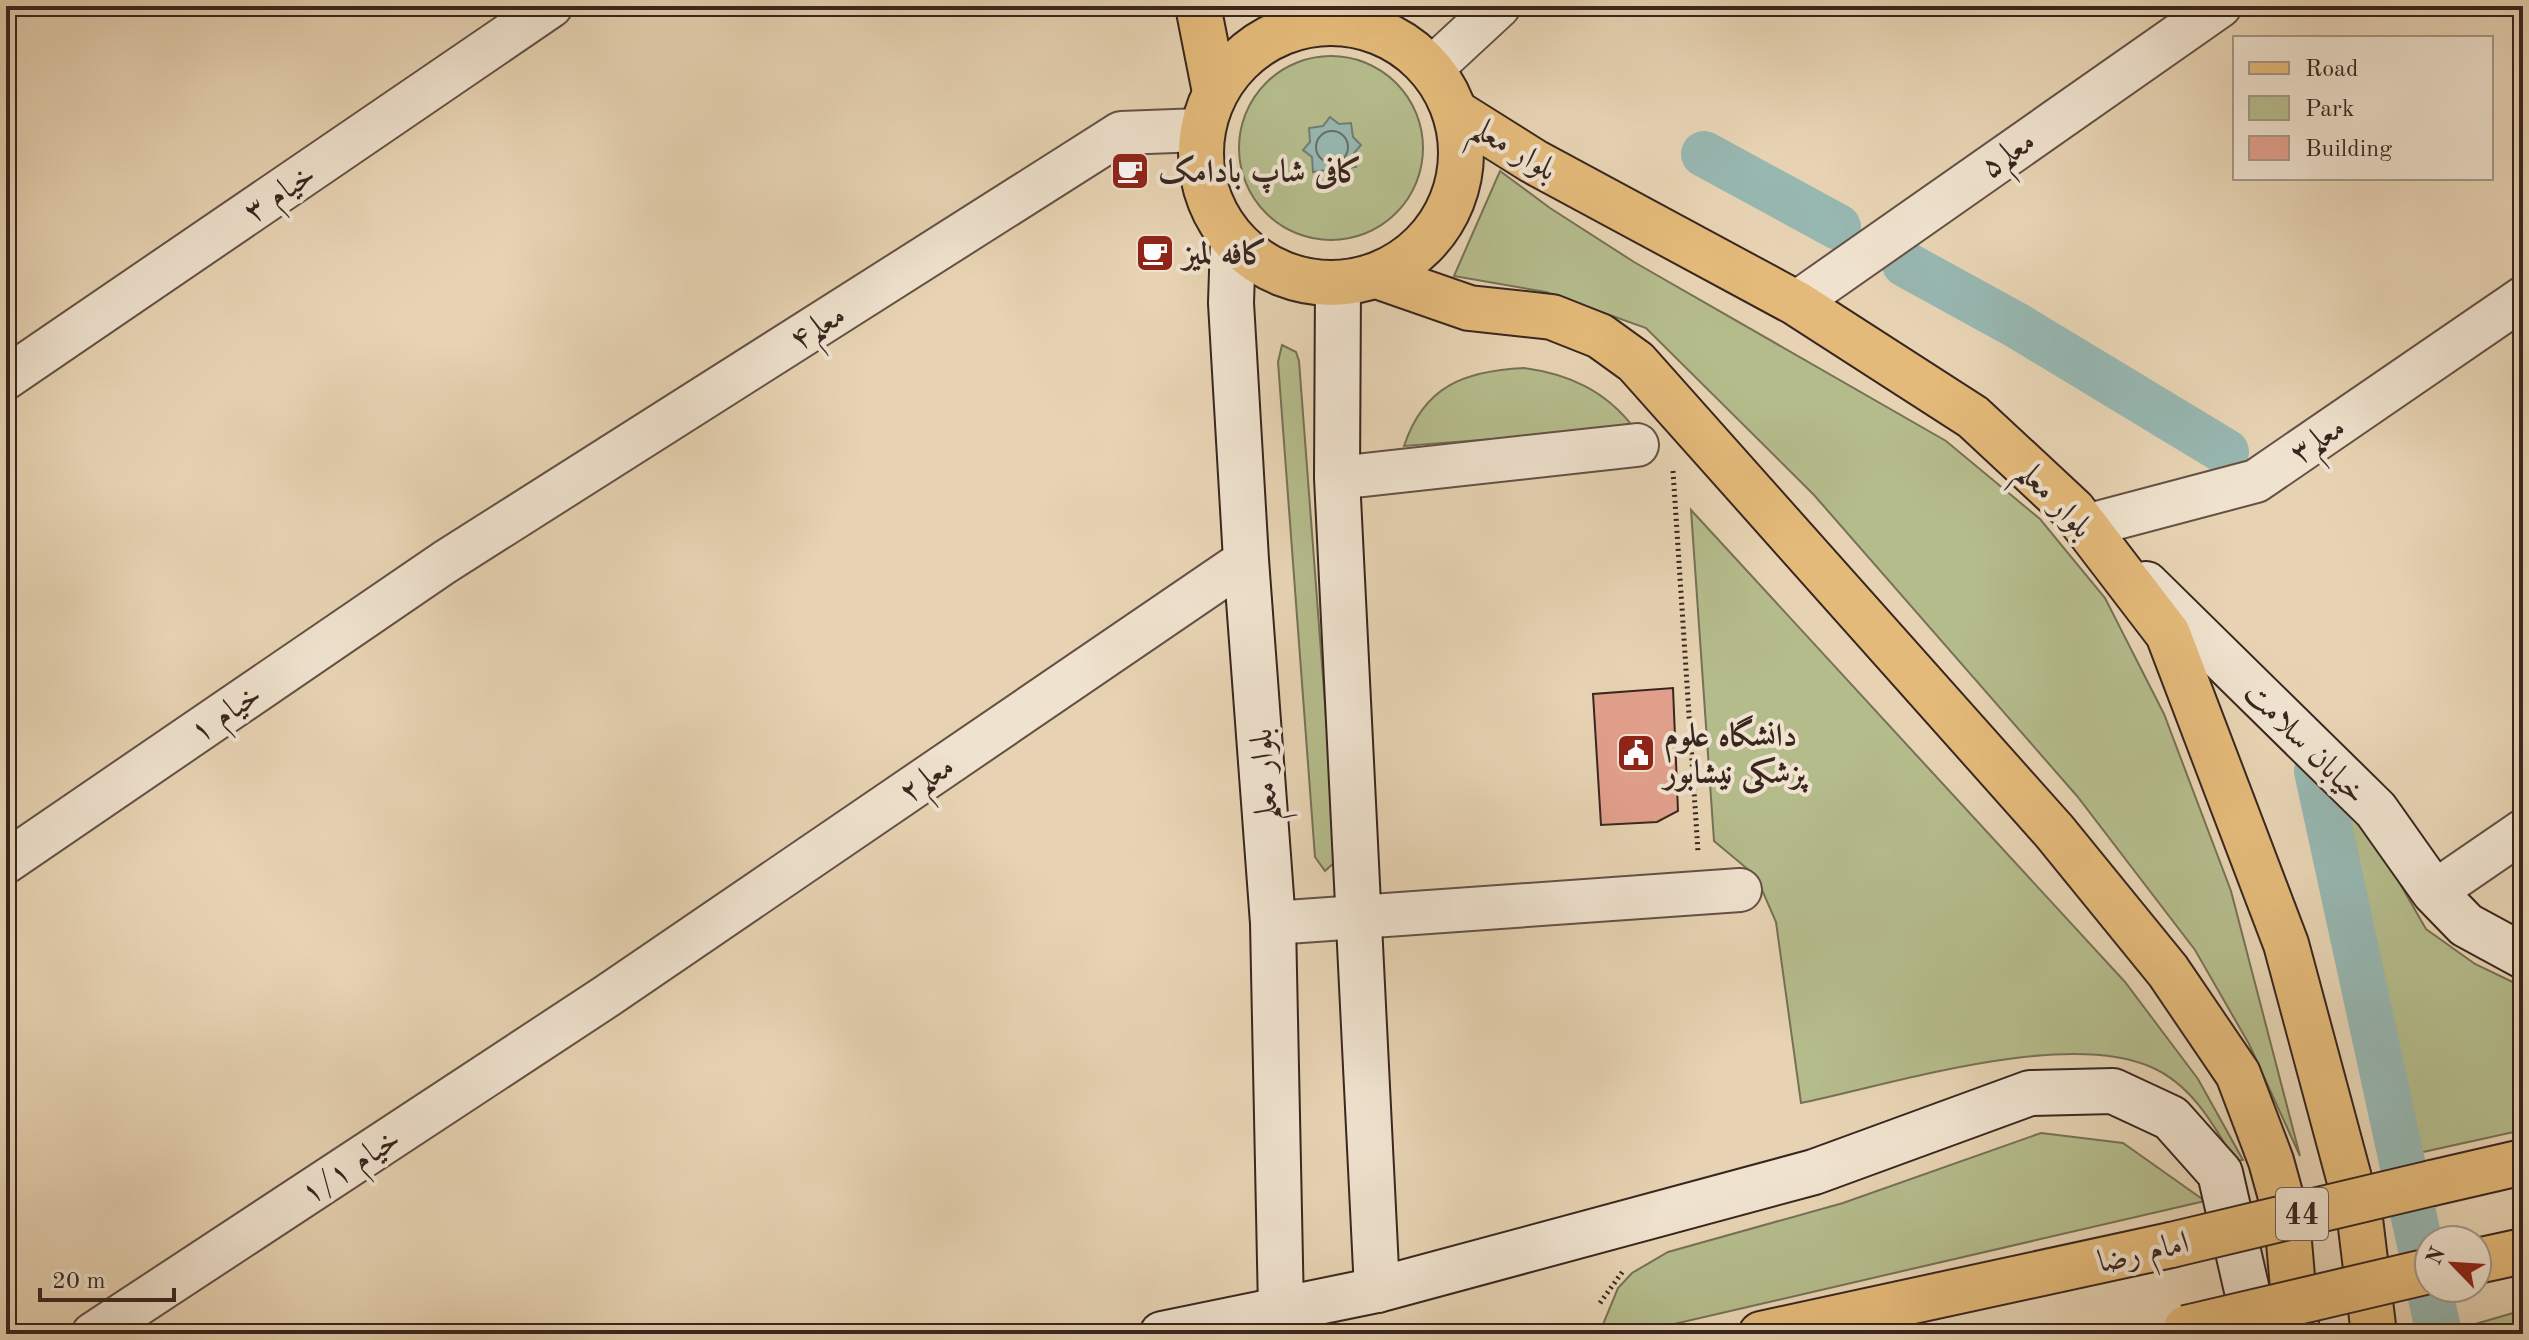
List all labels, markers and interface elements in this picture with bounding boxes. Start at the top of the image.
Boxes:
legend [2233,36,2493,180]
text: Road [2305,58,2358,82]
text: Park [2305,98,2354,122]
street label: بلوار معلم [1459,112,1562,199]
street label: معلم۵ [1975,125,2049,196]
text: Building [2305,138,2392,162]
cafe icon: کافی شاپ بادامک [1109,150,1151,192]
place label: کافی شاپ بادامک [1158,154,1362,194]
street label: خیام ۳ [239,159,327,237]
cafe icon: کافه لمیز [1134,232,1176,274]
place label: کافه لمیز [1179,237,1267,272]
street label: معلم۴ [785,299,859,369]
street label: معلم۳ [2285,411,2359,482]
street label: بلوار معلم [2001,456,2098,555]
street label: خیابان سلامت [2237,677,2371,811]
street label: خیام ۱ [185,679,273,757]
place label: دانشگاه علوم پزشکی نیشابور [1661,715,1809,794]
street label: بلوار معلم [1246,727,1298,822]
public building icon: دانشگاه علوم پزشکی نیشابور [1615,732,1657,774]
street label: معلم۲ [894,750,968,821]
street label: خیام ۱/۱ [296,1124,412,1219]
road number: 44 [2276,1188,2328,1240]
north arrow [2413,1224,2493,1304]
street label: امام رضا [2095,1228,2194,1289]
text: N [2423,1244,2450,1269]
scale bar [40,1252,174,1302]
text: 20 m [52,1270,106,1294]

